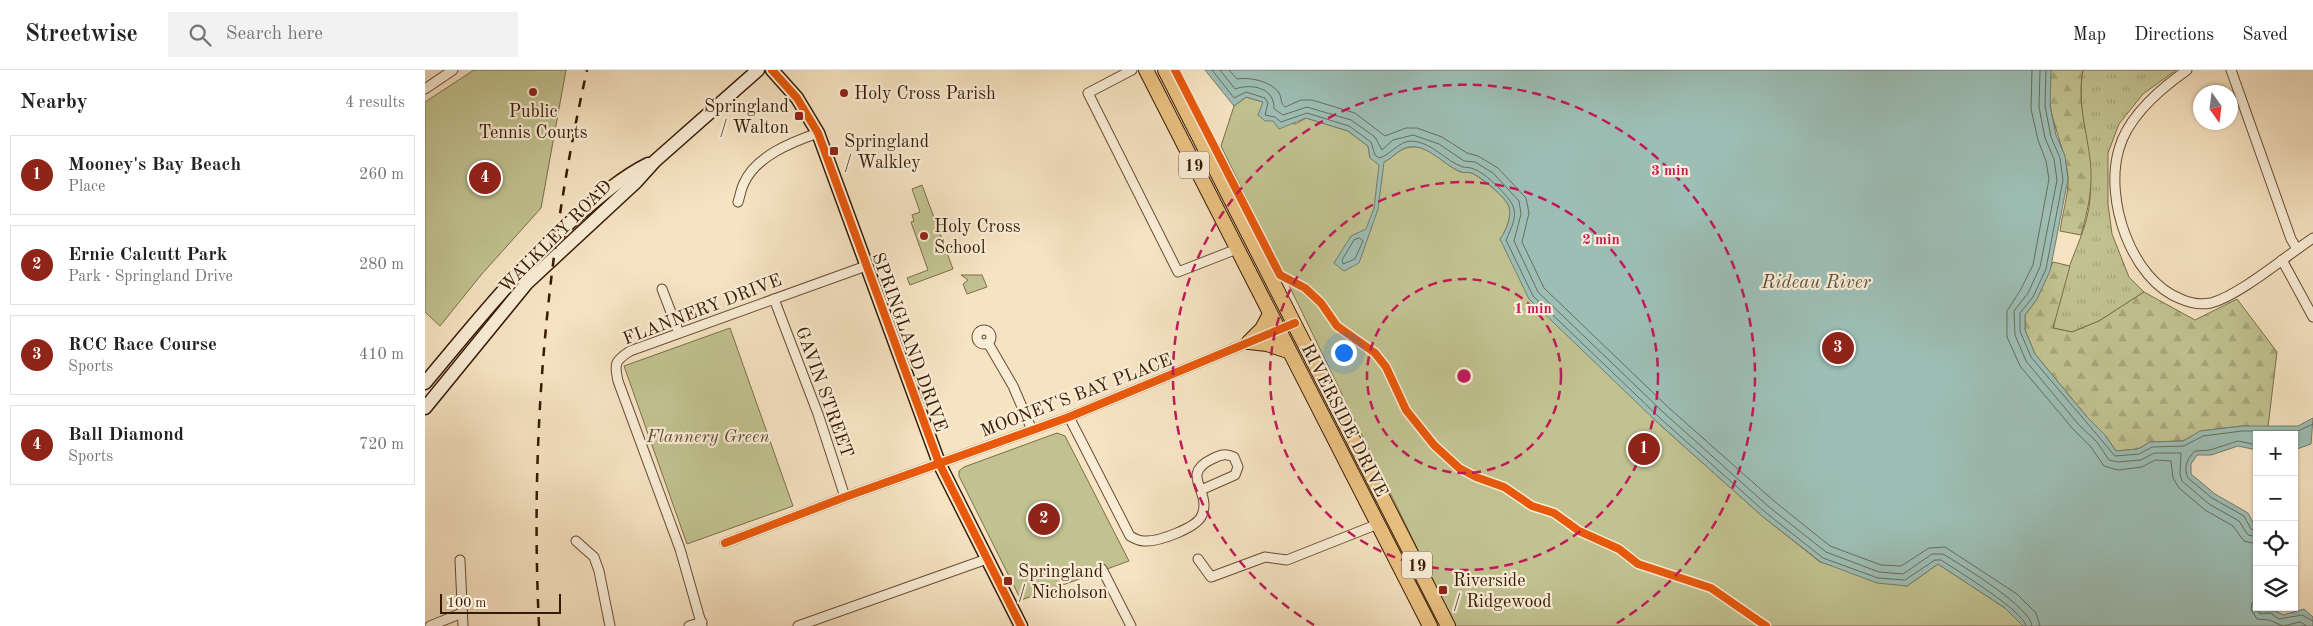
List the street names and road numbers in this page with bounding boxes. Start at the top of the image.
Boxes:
road number: 19 [1179,152,1209,178]
street label: WALKLEY ROAD [496,177,615,296]
street label: SPRINGLAND DRIVE [868,250,950,434]
street label: FLANNERY DRIVE [620,271,784,349]
street label: GAVIN STREET [792,325,856,460]
street label: RIVERSIDE DRIVE [1298,341,1391,500]
street label: MOONEY'S BAY PLACE [978,351,1174,441]
road number: 19 [1402,552,1432,578]

